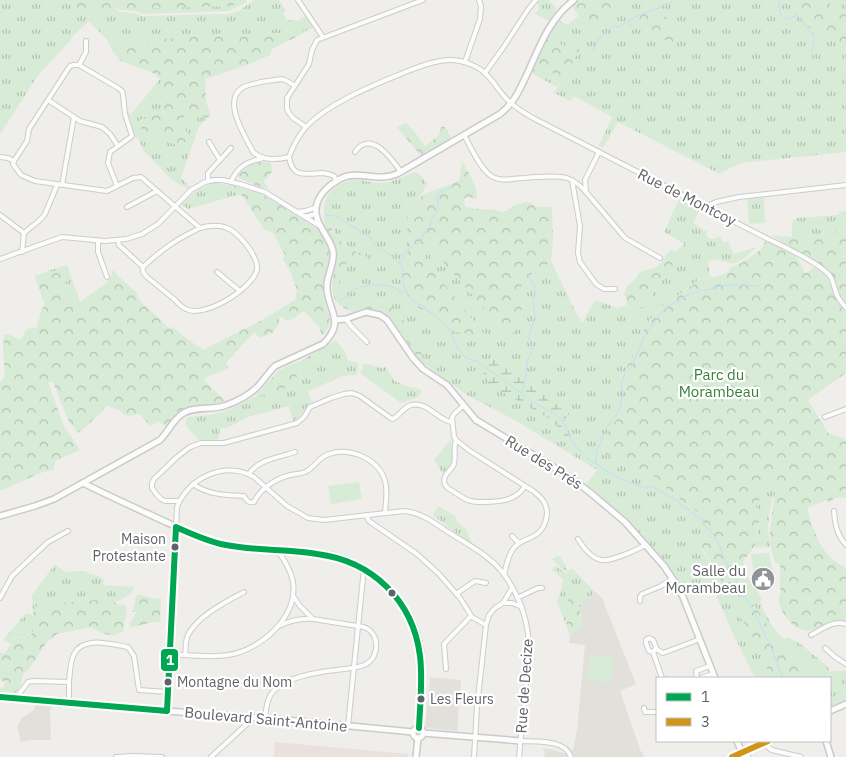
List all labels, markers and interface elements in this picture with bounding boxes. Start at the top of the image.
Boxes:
street label: Rue de Montcoy [635,164,740,230]
park label: Parc du Morambeau [679,365,759,401]
street label: Rue des Prés [502,431,586,493]
place label: Maison Protestante [93,530,166,565]
marker: Maison Protestante [170,542,180,552]
place label: Salle du Morambeau [665,561,746,597]
public building icon: Salle du Morambeau [750,566,776,592]
unlabelled marker [387,588,397,598]
street label: Rue de Decize [511,638,537,734]
line badge: 1 [160,648,179,672]
text: 1 [166,651,175,669]
place label: Montagne du Nom [177,673,292,691]
marker: Montagne du Nom [163,677,173,687]
legend [656,677,831,742]
text: 1 [701,687,710,706]
place label: Les Fleurs [430,690,494,708]
marker: Les Fleurs [416,694,426,704]
street label: Boulevard Saint-Antoine [184,702,348,736]
text: 3 [701,712,710,731]

